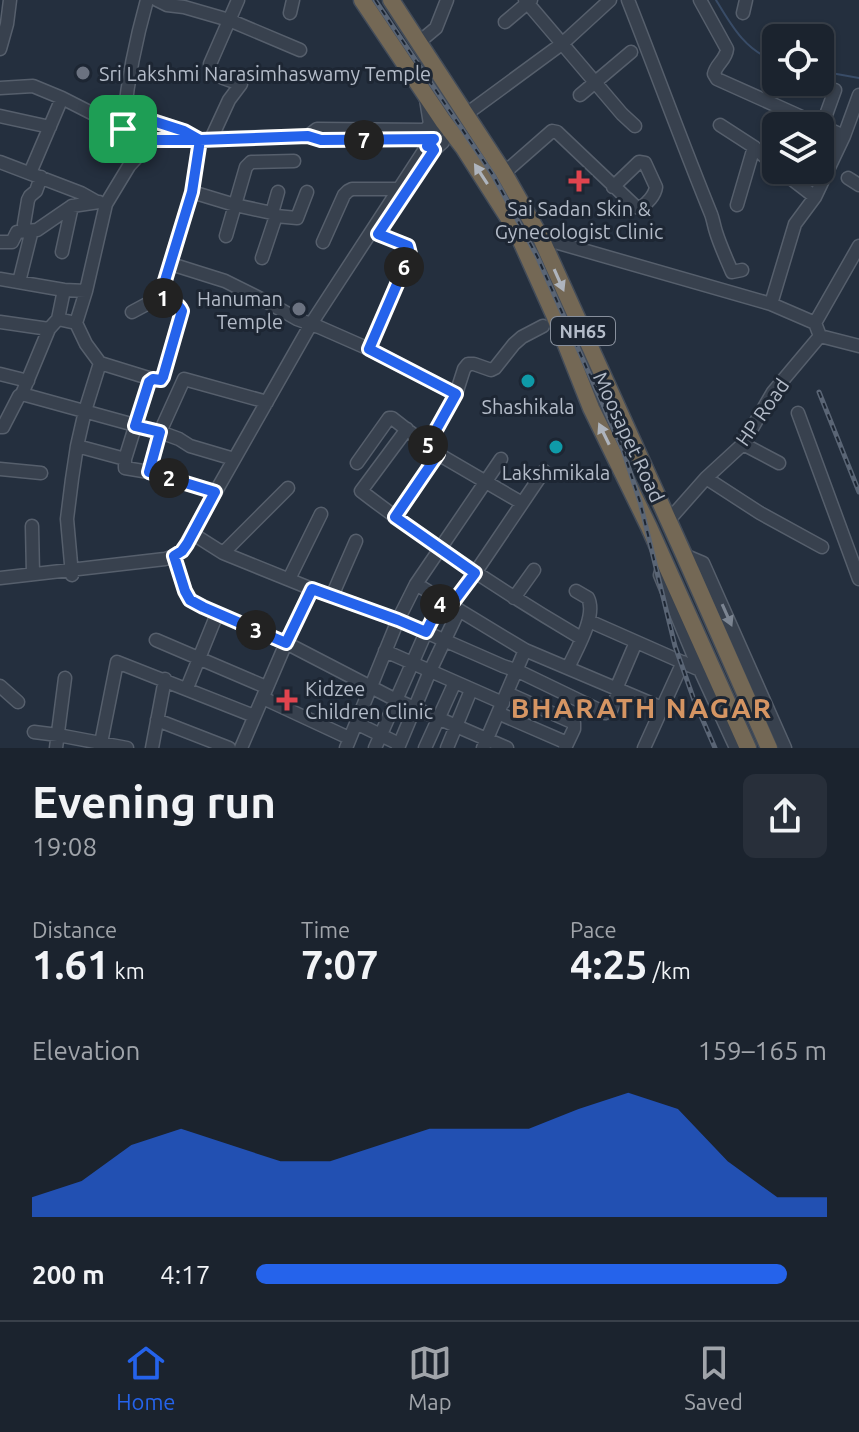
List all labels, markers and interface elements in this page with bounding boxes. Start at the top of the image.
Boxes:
map controls [762,24,834,184]
button: locate [762,24,834,96]
place label: Sri Lakshmi Narasimhaswamy Temple [99,62,431,85]
marker: Sri Lakshmi Narasimhaswamy Temple [74,64,92,82]
pin [89,95,157,163]
icon: arrive [101,107,145,151]
button: layers [762,112,834,184]
pin: 7 [344,120,384,160]
text: 7 [358,127,370,152]
one-way arrow [474,163,488,185]
marker: Sai Sadan Skin & Gynecologist Clinic [568,170,590,192]
place label: Sai Sadan Skin & Gynecologist Clinic [495,197,663,243]
pin: 6 [384,247,424,287]
text: 6 [398,254,410,279]
one-way arrow [553,268,566,292]
pin: 1 [143,278,183,318]
text: 1 [157,285,169,310]
place label: Hanuman Temple [197,287,283,333]
marker: Hanuman Temple [290,300,308,318]
road number: NH65 [551,317,615,345]
street label: Moosapet Road [589,368,669,506]
marker: Shashikala [519,372,537,390]
street label: HP Road [731,374,793,450]
place label: Shashikala [481,395,575,418]
one-way arrow [597,422,611,445]
pin: 5 [408,425,448,465]
text: 5 [422,432,434,457]
marker: Lakshmikala [547,438,565,456]
pin: 2 [149,458,189,498]
place label: Lakshmikala [502,461,610,484]
text: 2 [163,465,175,490]
pin: 4 [420,584,460,624]
text: 4 [434,591,446,616]
one-way arrow [720,604,733,627]
pin: 3 [236,610,276,650]
text: 3 [250,617,262,642]
place label: Kidzee Children Clinic [305,677,433,723]
marker: Kidzee Children Clinic [276,689,298,711]
district label: BHARATH NAGAR [511,692,773,723]
button: share [743,774,827,858]
text: Evening run [32,777,276,826]
text: 19:08 [32,832,97,861]
text: Distance [32,917,117,942]
text: Time [301,917,350,942]
text: Pace [570,917,617,942]
text: 1.61 [32,942,110,987]
text: 7:07 [301,942,379,987]
text: 4:25 [570,942,648,987]
text: km [110,958,145,983]
text: /km [648,958,691,983]
text: Elevation [32,1036,140,1065]
text: 159–165 m [698,1036,827,1065]
text: 200 m [32,1260,105,1289]
text: 4:17 [160,1260,210,1289]
tab: Home [116,1341,176,1414]
tab: Map [408,1341,452,1414]
tab: Saved [684,1341,743,1414]

